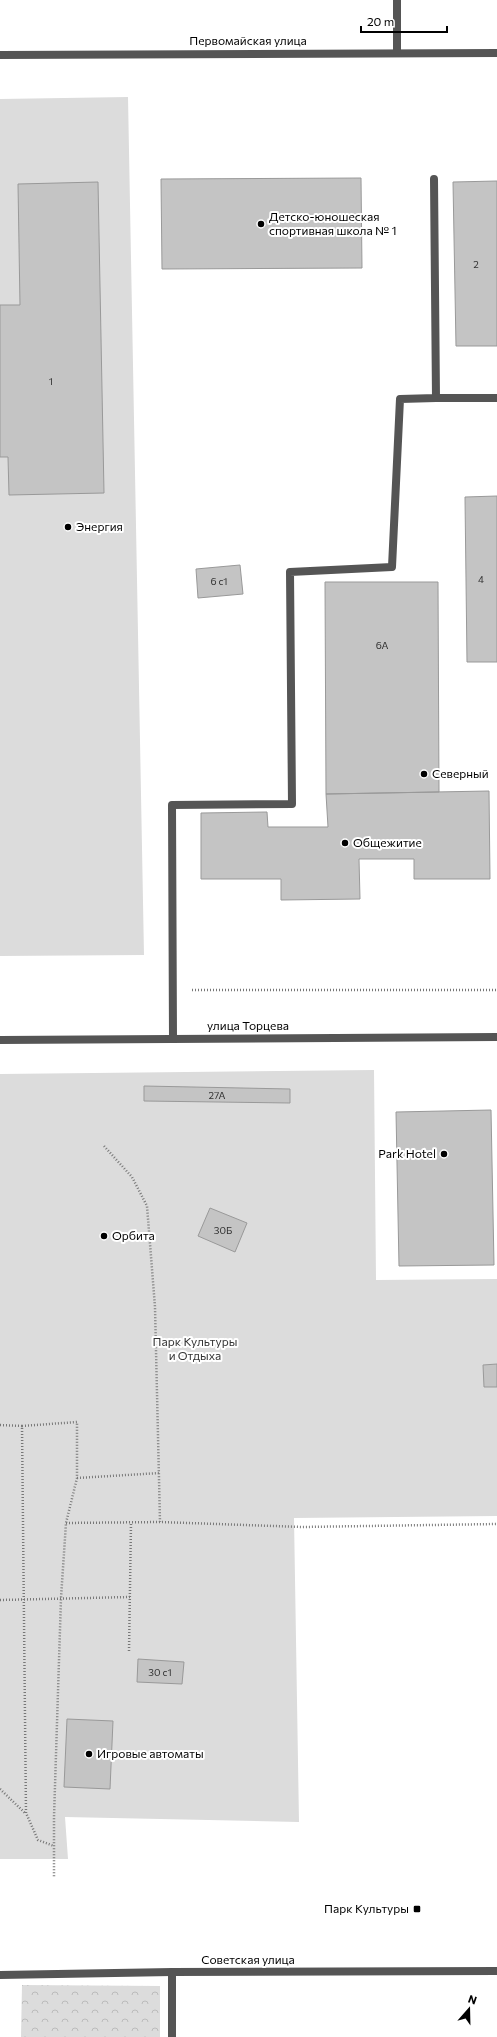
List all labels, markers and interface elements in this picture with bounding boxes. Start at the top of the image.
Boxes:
scale bar [361,8,447,34]
text: 20 m [367,14,394,28]
street label: Первомайская улица [189,33,307,47]
place label: Детско-юношеская спортивная школа № 1 [269,209,397,237]
marker: Детско-юношеская спортивная школа № 1 [256,219,266,229]
house number: 2 [473,258,479,270]
house number: 1 [49,375,53,387]
place label: Энергия [76,519,123,533]
marker: Энергия [63,522,73,532]
house number: 4 [478,573,484,585]
house number: 6 с1 [210,575,228,587]
house number: 6А [376,639,388,651]
place label: Северный [432,766,489,780]
marker: Северный [419,769,429,779]
place label: Общежитие [353,835,422,849]
marker: Общежитие [340,838,350,848]
street label: улица Торцева [207,1018,289,1032]
house number: 27А [209,1089,226,1101]
place label: Park Hotel [378,1146,436,1160]
marker: Park Hotel [439,1149,449,1159]
house number: 30Б [214,1224,232,1236]
place label: Орбита [112,1228,155,1242]
marker: Орбита [99,1231,109,1241]
park label: Парк Культуры и Отдыха [153,1334,237,1362]
house number: 30 с1 [148,1666,172,1678]
place label: Игровые автоматы [97,1746,204,1760]
marker: Игровые автоматы [84,1749,94,1759]
place label: Парк Культуры [324,1901,409,1915]
marker: Парк Культуры [412,1904,422,1914]
street label: Советская улица [201,1952,295,1966]
north arrow [449,1989,489,2029]
text: N [466,1992,479,2007]

